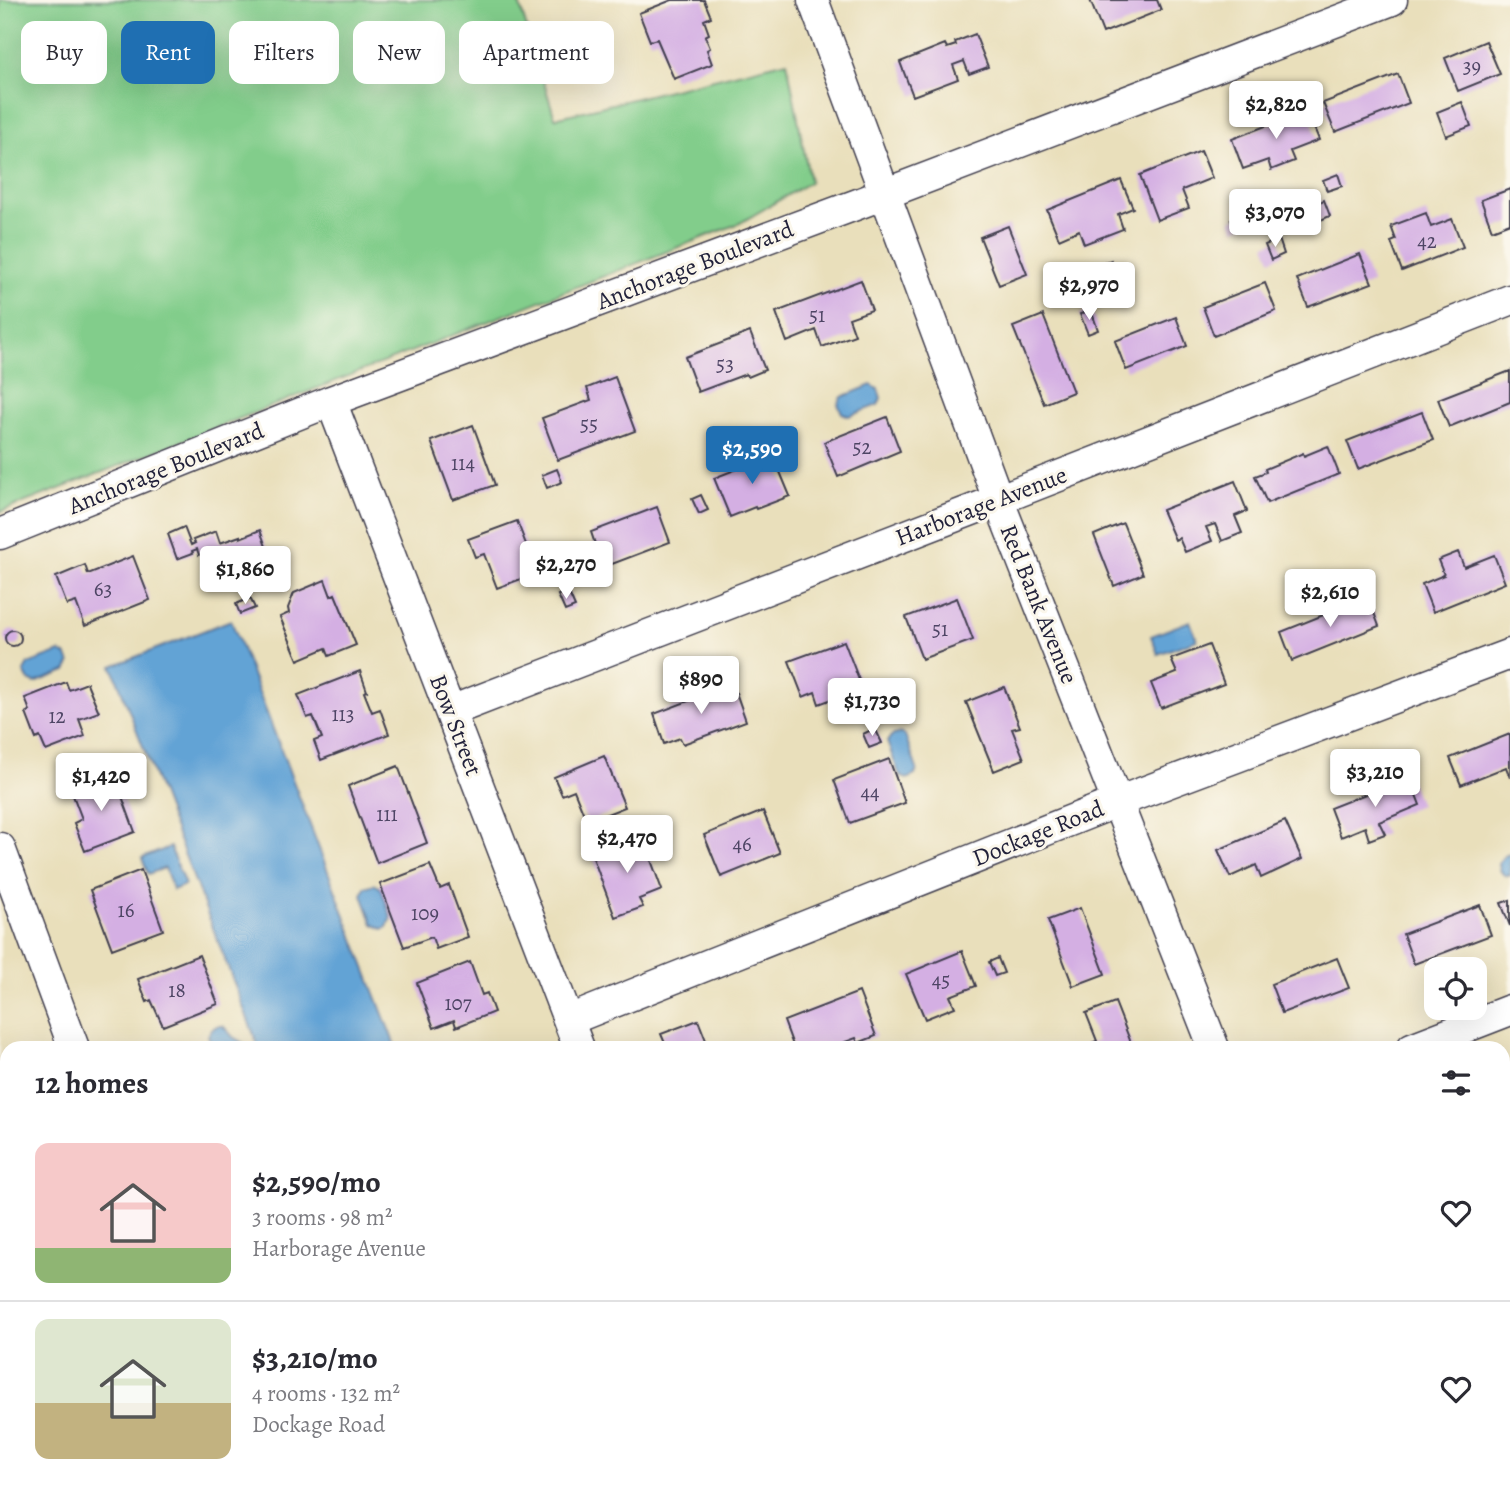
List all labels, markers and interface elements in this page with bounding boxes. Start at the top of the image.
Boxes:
chip: Buy [21,21,107,84]
chip: Rent [121,21,215,84]
chip: Filters [229,21,339,84]
chip: New [353,21,445,84]
chip: Apartment [459,21,614,84]
house number: 39 [1463,52,1481,80]
pin: $2,820 [1219,82,1333,141]
text: $2,820 [1245,88,1307,119]
pin: $3,070 [1218,190,1332,249]
text: $3,070 [1245,196,1305,227]
street label: Anchorage Boulevard [591,213,798,318]
house number: 42 [1417,227,1437,255]
pin: $2,970 [1032,262,1146,322]
text: $2,970 [1059,269,1119,300]
house number: 51 [809,301,825,329]
house number: 53 [716,350,734,378]
house number: 55 [580,410,598,438]
street label: Anchorage Boulevard [63,414,269,522]
pin: $2,590 [695,426,809,486]
text: $2,590 [722,433,782,464]
house number: 52 [852,433,872,461]
house number: 114 [451,449,475,477]
street label: Harborage Avenue [891,459,1071,553]
street label: Red Bank Avenue [992,520,1086,688]
pin: $2,270 [509,542,623,601]
pin: $1,860 [188,546,302,606]
text: $2,270 [536,548,596,579]
text: $1,860 [216,553,274,584]
pin: $2,610 [1273,570,1387,629]
house number: 63 [94,575,112,603]
text: $2,610 [1301,576,1359,607]
house number: 51 [932,615,948,643]
pin: $890 [660,656,742,716]
text: $890 [679,663,723,694]
street label: Bow Street [422,670,490,780]
pin: $1,730 [815,678,929,738]
text: $1,730 [844,685,900,716]
house number: 113 [331,700,355,728]
house number: 12 [48,702,66,730]
pin: $3,210 [1318,750,1432,809]
pin: $1,420 [44,754,158,813]
text: $3,210 [1346,756,1404,787]
text: $1,420 [72,760,130,791]
house number: 44 [860,778,880,806]
street label: Dockage Road [968,792,1109,874]
house number: 111 [376,800,398,828]
pin: $2,470 [570,816,684,875]
text: $2,470 [597,822,657,853]
house number: 46 [732,830,752,858]
house number: 16 [118,896,135,924]
house number: 109 [411,899,439,927]
map controls [1424,957,1487,1020]
button: locate [1424,957,1487,1020]
house number: 45 [932,966,950,994]
house number: 18 [168,976,186,1004]
house number: 107 [444,989,472,1017]
text: 12 homes [35,1063,148,1103]
icon: filters [1437,1064,1475,1102]
text: $2,590/mo [252,1162,381,1202]
icon: home [91,1171,175,1255]
icon: heart [1437,1194,1475,1232]
text: 3 rooms · 98 m² [252,1202,393,1233]
text: Harborage Avenue [252,1233,426,1264]
text: $3,210/mo [252,1338,378,1378]
icon: home [91,1347,175,1431]
icon: heart [1437,1370,1475,1408]
text: 4 rooms · 132 m² [252,1378,400,1409]
text: Dockage Road [252,1409,385,1440]

